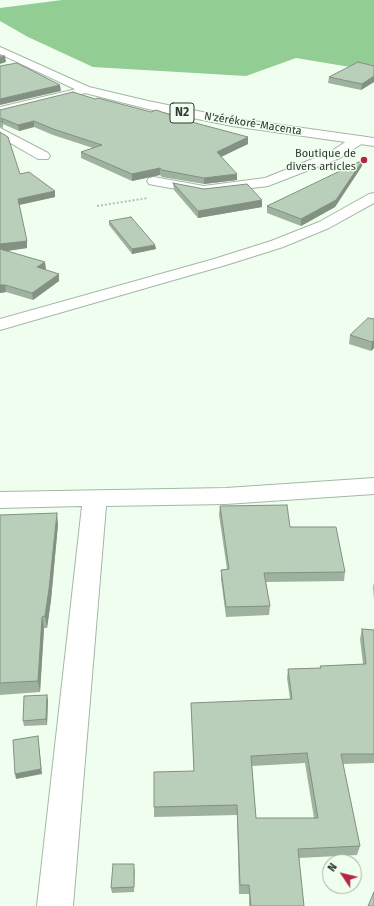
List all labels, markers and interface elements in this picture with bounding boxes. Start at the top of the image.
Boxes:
road number: N2 [170,103,194,123]
street label: N'zérékoré-Macenta [203,110,303,138]
place label: Boutique de divers articles [286,147,356,173]
marker: Boutique de divers articles [359,155,369,165]
north arrow [322,854,362,894]
text: N [325,861,340,874]

